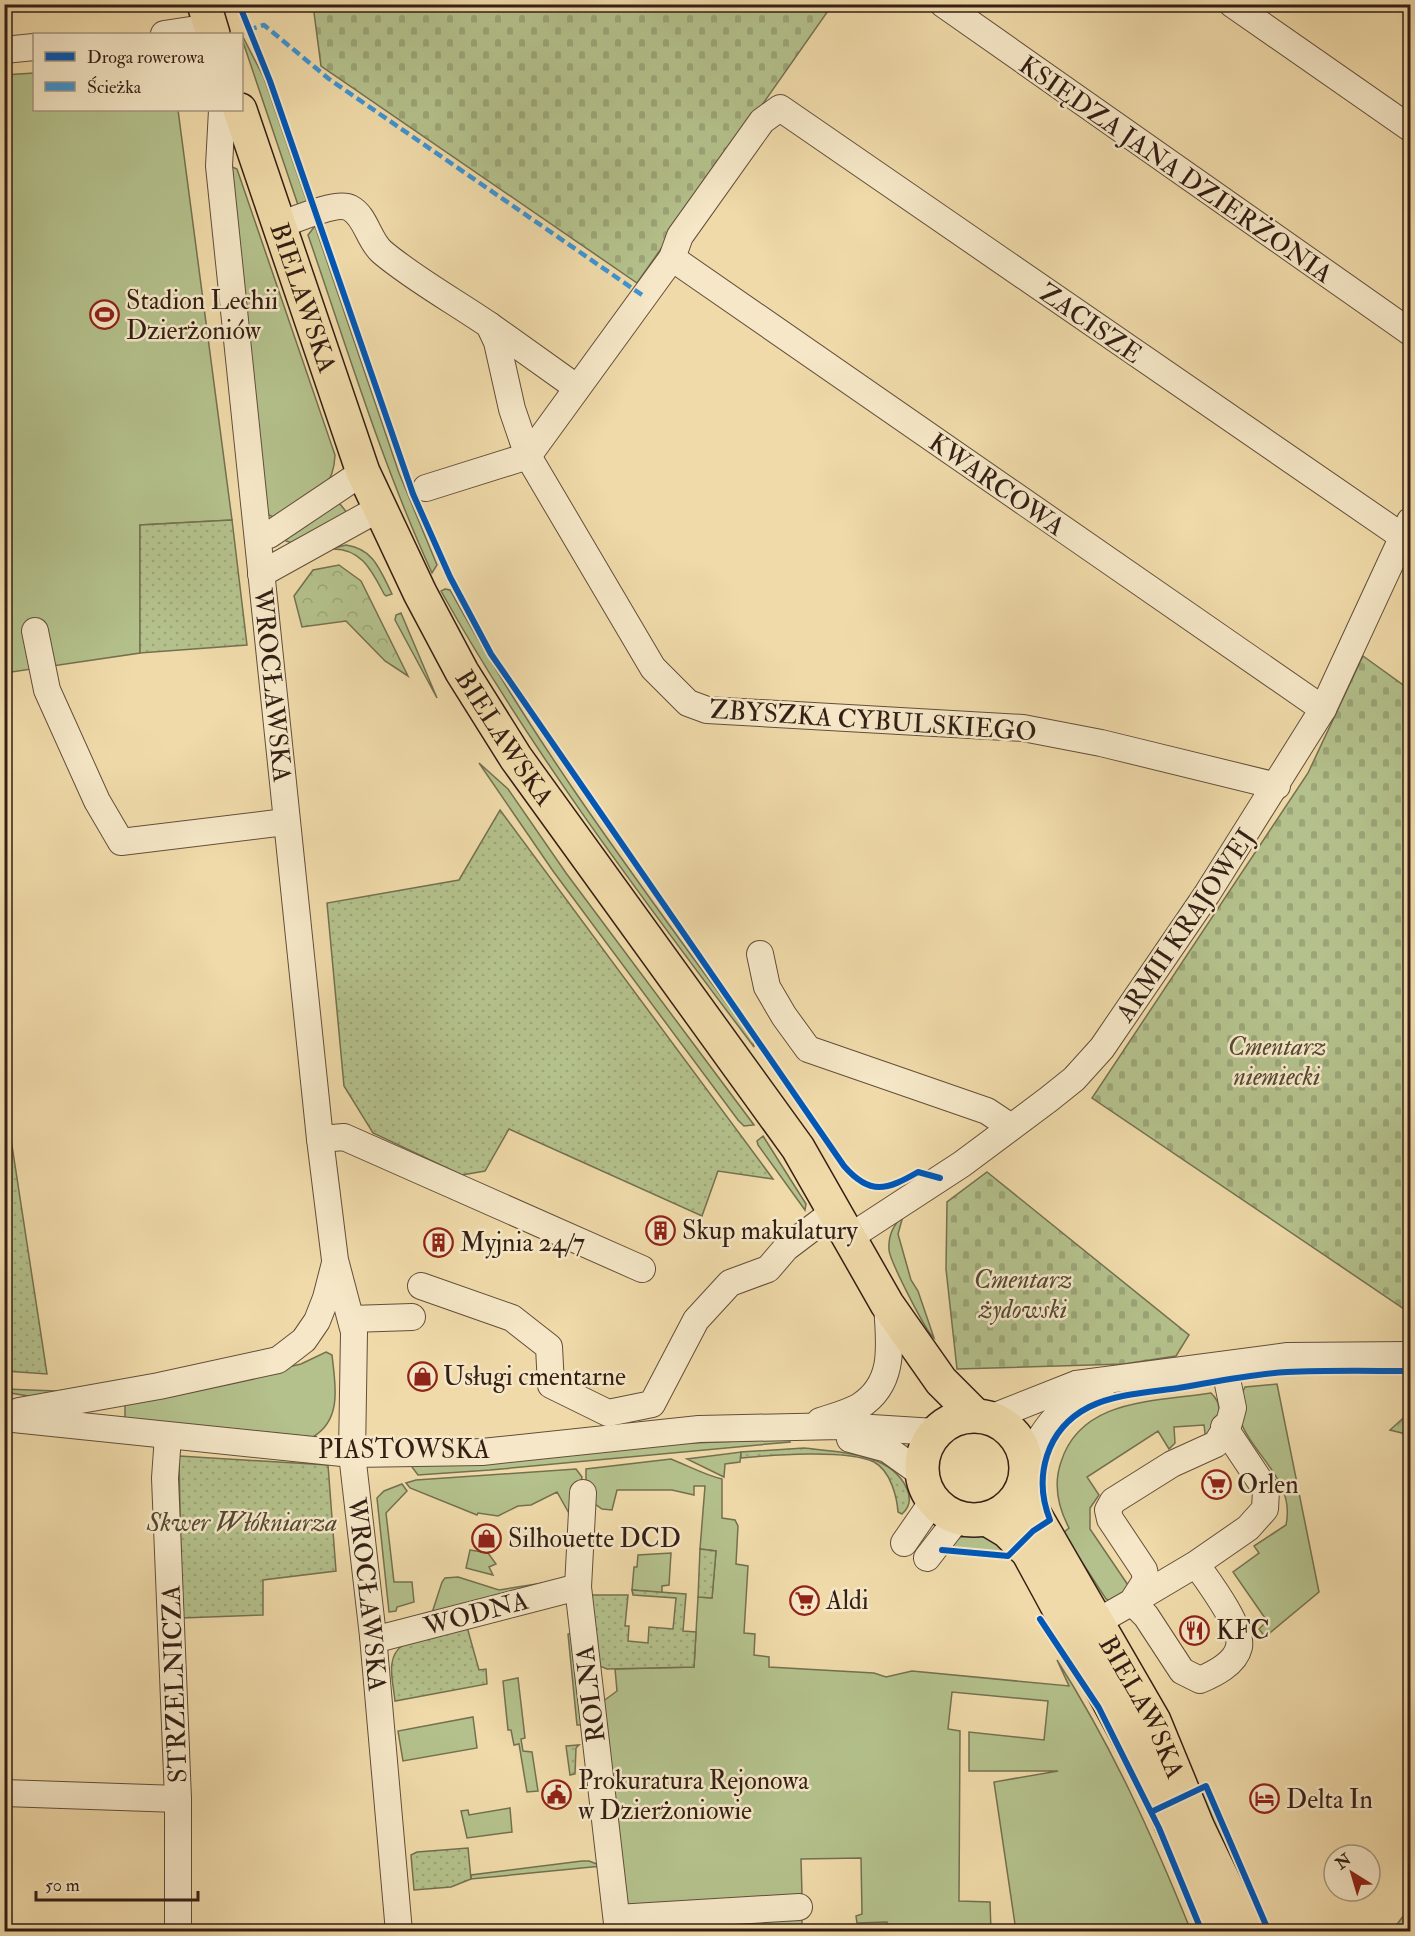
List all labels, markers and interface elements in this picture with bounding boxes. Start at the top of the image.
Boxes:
legend [33,33,243,111]
text: Droga rowerowa [87,46,205,69]
street label: KSIĘDZA JANA DZIERŻONIA [1013,47,1340,291]
text: Ścieżka [87,76,142,99]
street label: BIELAWSKA [262,219,343,377]
street label: ZACISZE [1033,277,1148,371]
place label: Stadion Lechii Dzierżoniów [126,285,278,347]
sports icon: Stadion Lechii Dzierżoniów [89,299,121,331]
street label: KWARCOWA [922,426,1071,544]
street label: WROCŁAWSKA [246,586,298,784]
street label: BIELAWSKA [448,664,561,813]
street label: ZBYSZKA CYBULSKIEGO [708,694,1037,748]
street label: ARMII KRAJOWEJ [1109,823,1262,1029]
park label: Cmentarz niemiecki [1228,1031,1326,1093]
building icon: Skup makulatury [645,1214,677,1246]
place label: Skup makulatury [682,1215,858,1248]
building icon: Myjnia 24/7 [423,1226,455,1258]
place label: Myjnia 24/7 [460,1227,585,1259]
park label: Cmentarz żydowski [974,1264,1072,1326]
shop icon: Usługi cmentarne [406,1360,438,1392]
place label: Usługi cmentarne [443,1361,626,1393]
street label: PIASTOWSKA [318,1434,490,1466]
supermarket icon: Orlen [1200,1468,1232,1500]
place label: Orlen [1237,1469,1299,1501]
street label: WROCŁAWSKA [340,1495,393,1693]
park label: Skwer Włókniarza [146,1507,337,1539]
shop icon: Silhouette DCD [471,1522,503,1554]
place label: Silhouette DCD [508,1523,681,1555]
street label: STRZELNICZA [156,1584,194,1784]
supermarket icon: Aldi [789,1584,821,1616]
street label: WODNA [420,1585,532,1644]
place label: Aldi [825,1585,869,1617]
restaurant icon: KFC [1179,1614,1211,1646]
place label: KFC [1216,1615,1270,1647]
street label: BIELAWSKA [1091,1631,1191,1784]
street label: ROLNA [569,1643,613,1744]
place label: Prokuratura Rejonowa w Dzierżoniowie [578,1765,809,1827]
public building icon: Prokuratura Rejonowa w Dzierżoniowie [541,1779,573,1811]
hotel icon: Delta In [1249,1783,1281,1815]
place label: Delta In [1286,1784,1373,1816]
north arrow [1322,1843,1382,1903]
text: N [1331,1849,1356,1875]
scale bar [36,1864,198,1902]
text: 50 m [45,1874,80,1897]

